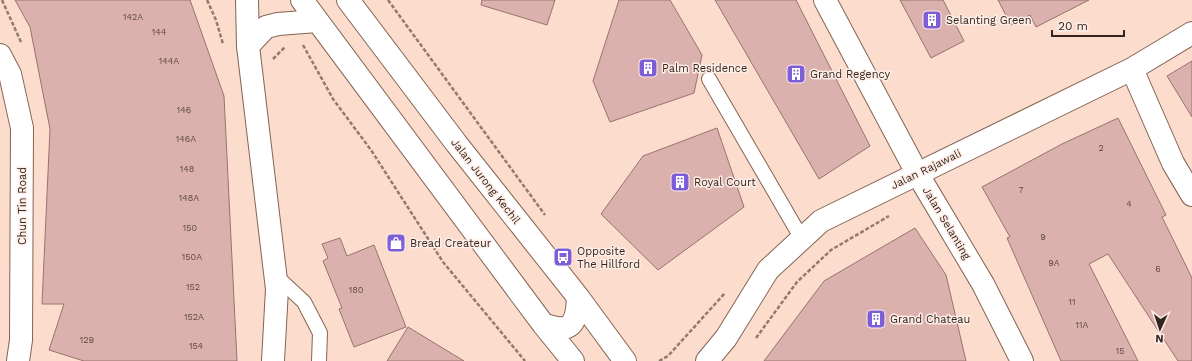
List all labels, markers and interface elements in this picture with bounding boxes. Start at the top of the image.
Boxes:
building icon: Selanting Green [921,9,943,31]
house number: 142A [123,12,143,22]
scale bar [1052,12,1124,38]
place label: Selanting Green [946,14,1031,27]
text: 20 m [1058,19,1088,33]
house number: 144 [152,27,167,37]
house number: 144A [159,56,179,66]
building icon: Palm Residence [637,57,659,79]
place label: Palm Residence [662,62,747,75]
building icon: Grand Regency [785,63,807,85]
place label: Grand Regency [810,68,890,81]
house number: 146 [177,105,191,115]
house number: 146A [176,134,196,144]
street label: Jalan Jurong Kechil [448,136,523,227]
house number: 2 [1098,143,1104,153]
street label: Jalan Rajawali [889,147,964,192]
house number: 148 [180,164,194,174]
street label: Chun Tin Road [16,167,29,245]
building icon: Royal Court [669,171,691,193]
place label: Royal Court [694,176,756,189]
street label: Jalan Selanting [920,185,973,262]
house number: 7 [1018,185,1024,195]
house number: 148A [179,193,199,203]
house number: 4 [1126,199,1132,209]
house number: 150 [183,223,198,233]
shop icon: Bread Createur [385,232,407,254]
house number: 9 [1040,232,1046,242]
place label: Bread Createur [410,237,492,250]
place label: Opposite The Hillford [577,245,640,271]
bus stop icon: Opposite The Hillford [552,246,574,268]
house number: 150A [182,252,202,262]
house number: 9A [1048,258,1060,268]
house number: 6 [1155,264,1161,274]
house number: 152 [186,282,200,292]
house number: 180 [349,285,364,295]
house number: 11 [1068,297,1076,307]
building icon: Grand Chateau [865,308,887,330]
north arrow [1140,309,1180,349]
house number: 152A [184,312,204,322]
place label: Grand Chateau [890,313,970,326]
house number: 11A [1076,320,1089,330]
text: N [1155,332,1164,345]
house number: 129 [80,335,94,345]
house number: 154 [189,341,204,351]
house number: 15 [1116,346,1124,356]

